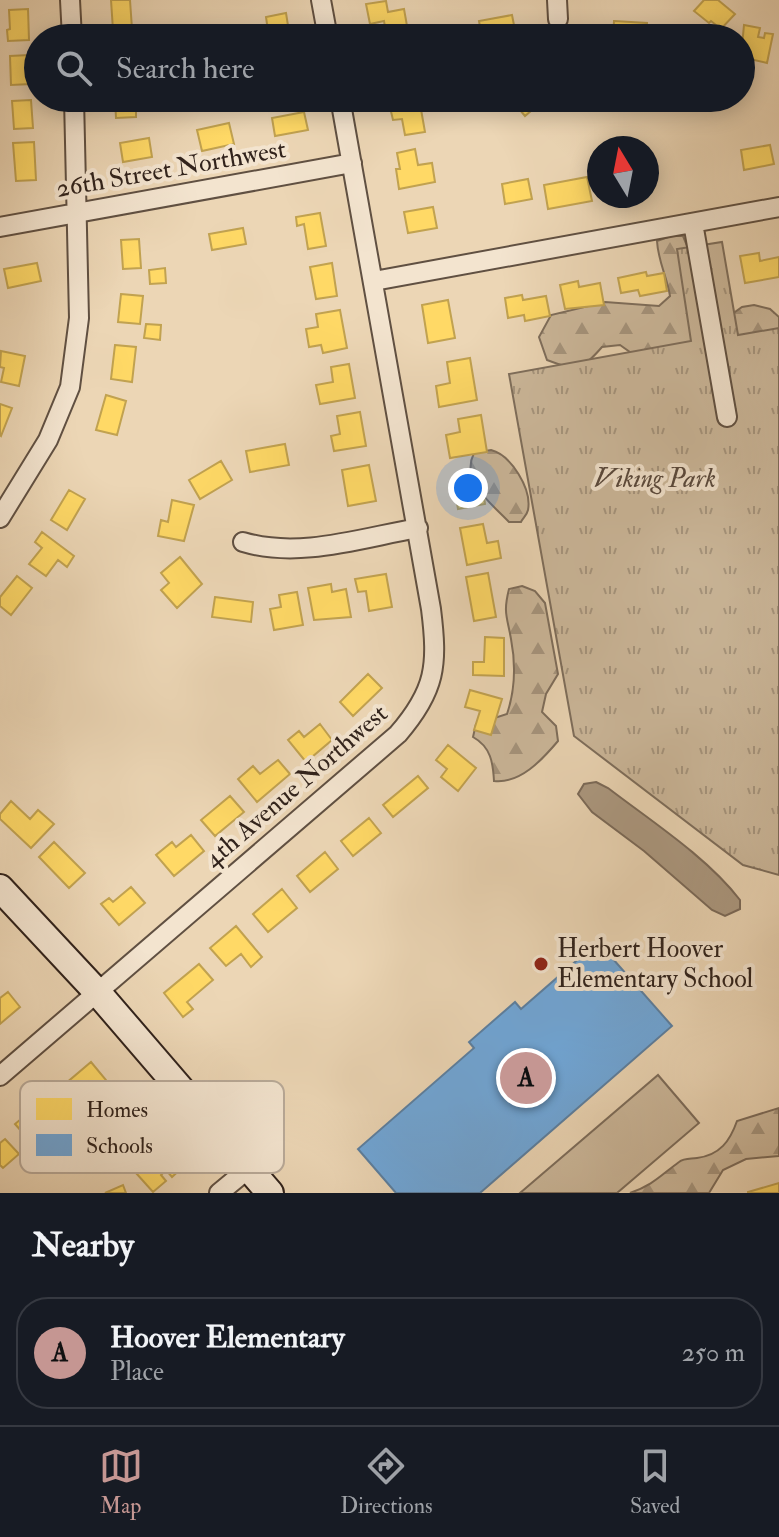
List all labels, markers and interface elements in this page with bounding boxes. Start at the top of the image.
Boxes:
search box [24,24,755,112]
icon: search [52,46,96,90]
text: Search here [116,50,255,87]
street label: 26th Street Northwest [54,133,288,205]
north arrow [587,136,659,208]
park label: Viking Park [594,463,716,495]
your location [448,468,488,508]
street label: 4th Avenue Northwest [198,697,394,875]
place label: Herbert Hoover Elementary School [557,933,754,995]
marker: Herbert Hoover Elementary School [532,955,550,973]
pin: A [500,1048,552,1108]
legend [20,1081,284,1173]
text: Homes [86,1096,148,1124]
text: Schools [86,1132,153,1160]
text: Nearby [32,1224,134,1267]
text: Hoover Elementary [110,1319,345,1356]
text: A [52,1337,68,1369]
text: 250 m [682,1337,745,1369]
text: Place [110,1356,164,1388]
tab: Map [99,1444,143,1520]
tab: Directions [340,1444,433,1520]
tab: Saved [630,1444,680,1520]

